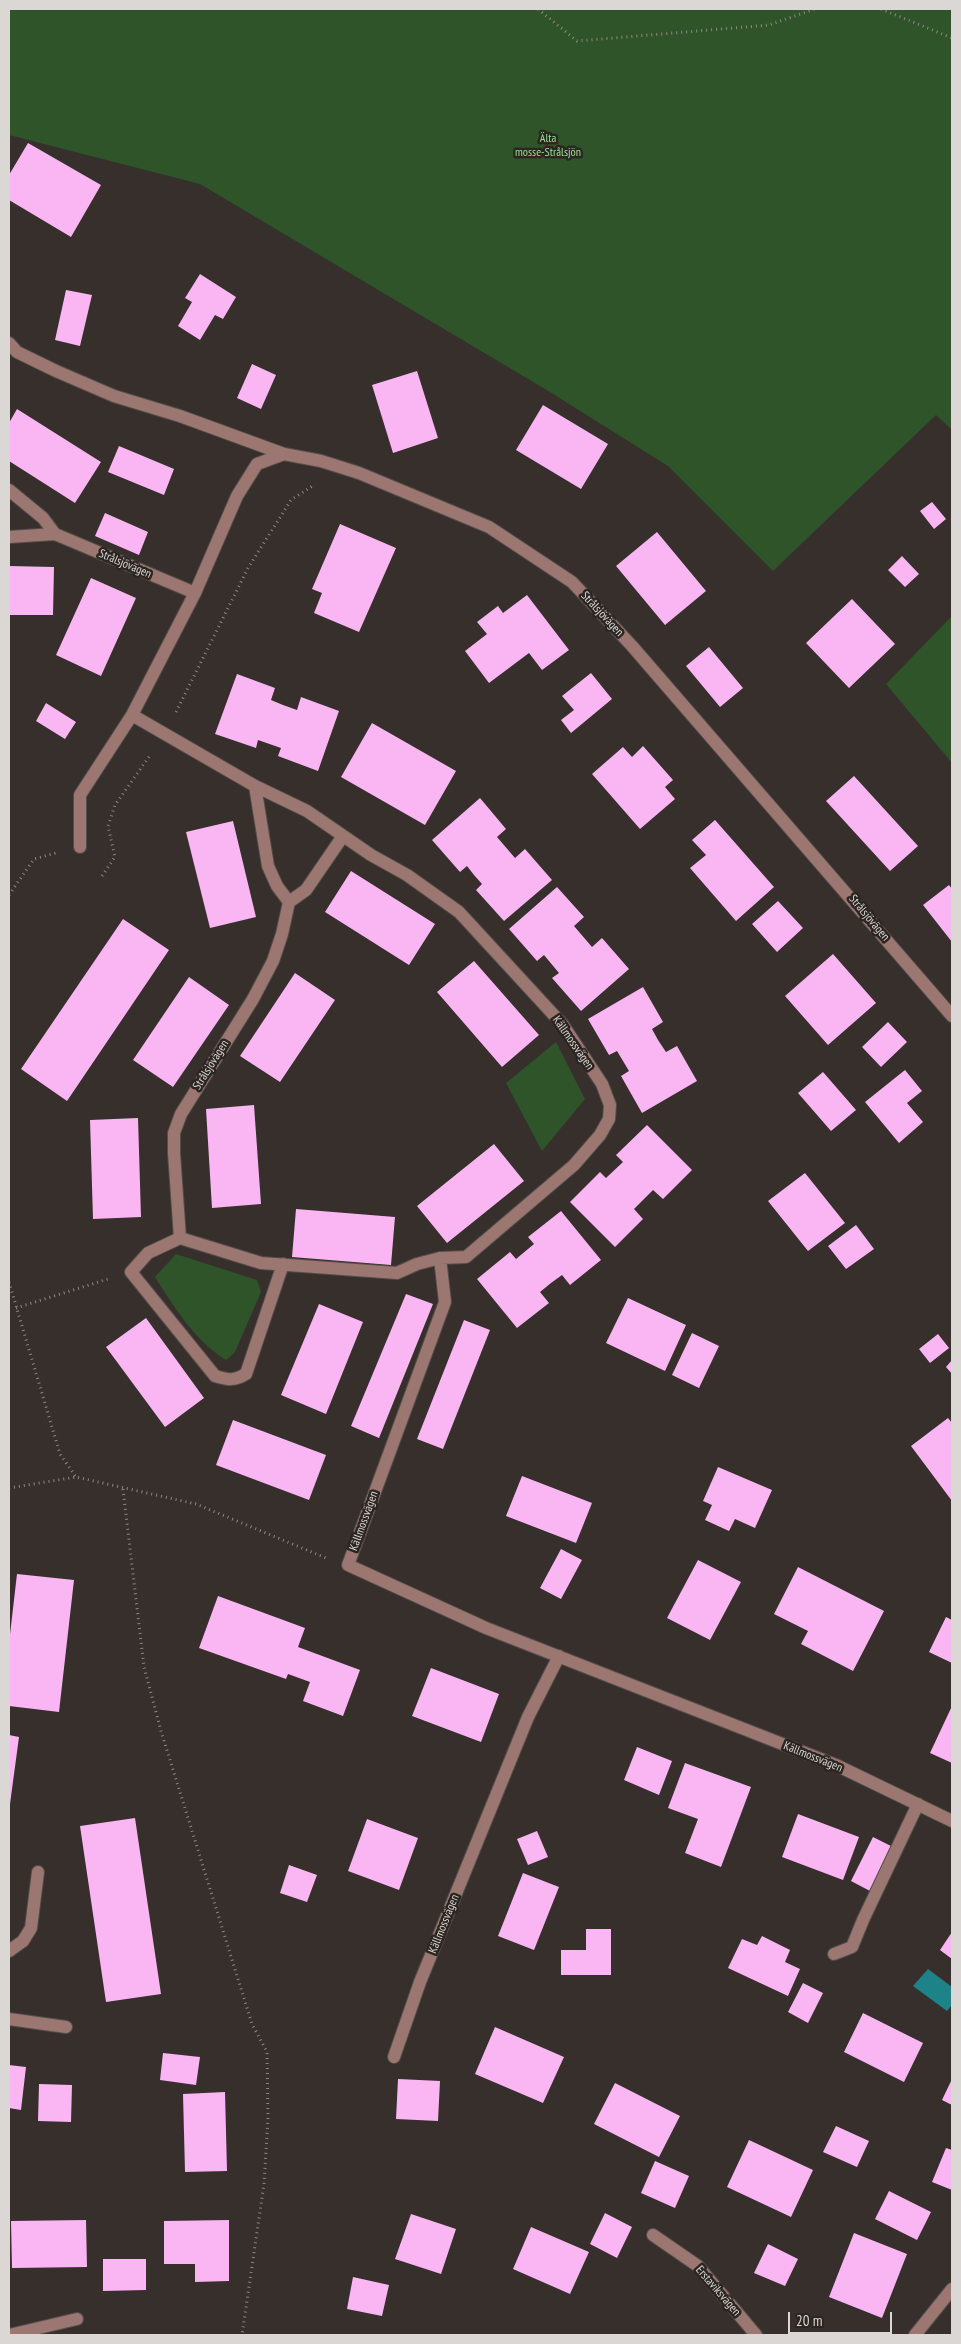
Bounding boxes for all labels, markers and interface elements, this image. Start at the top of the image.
park label: Älta mosse-Strålsjön [515,132,581,160]
street label: Strålsjövägen [96,546,154,582]
street label: Strålsjövägen [578,589,626,639]
street label: Strålsjövägen [846,892,892,944]
street label: Källmossvägen [549,1013,597,1073]
street label: Strålsjövägen [190,1037,232,1093]
street label: Källmossvägen [347,1489,381,1553]
street label: Källmossvägen [781,1739,845,1775]
street label: Källmossvägen [426,1892,462,1956]
street label: Erstaviksvägen [692,2263,744,2319]
scale bar [791,2302,895,2334]
text: 20 m [796,2311,822,2330]

